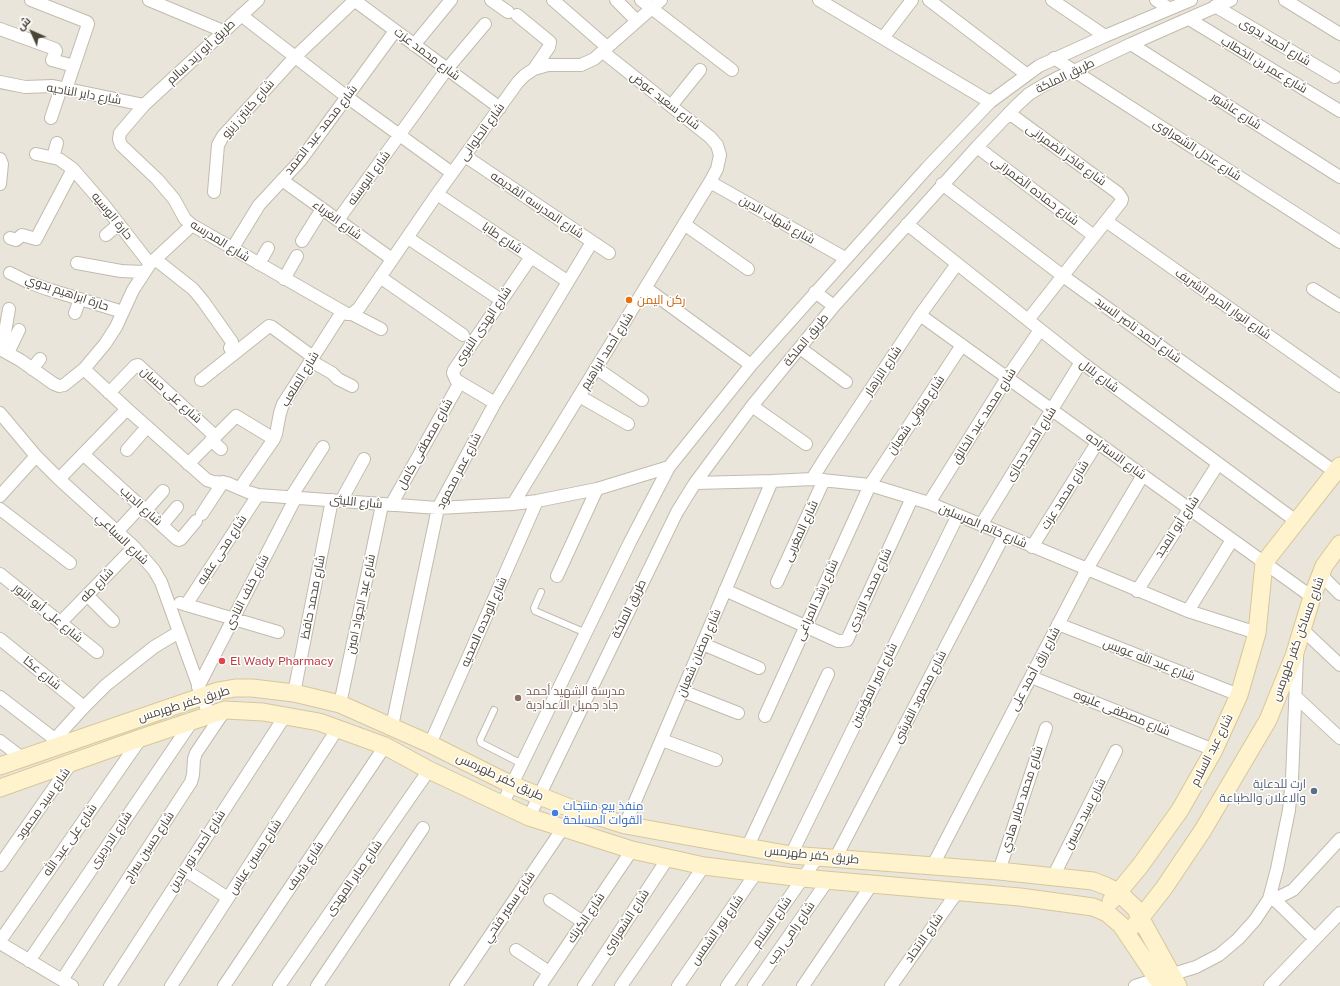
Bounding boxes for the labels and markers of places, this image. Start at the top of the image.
place label: ركن اليمن [637,293,686,307]
marker: ركن اليمن [624,295,634,305]
place label: El Wady Pharmacy [230,654,334,668]
marker: El Wady Pharmacy [217,656,227,666]
place label: مدرسة الشهيد أحمد جاد جميل الاعدادية [526,684,625,712]
marker: مدرسة الشهيد أحمد جاد جميل الاعدادية [513,693,523,703]
place label: ارت للدعاية والاعلان والطباعة [1219,777,1306,805]
marker: ارت للدعاية والاعلان والطباعة [1309,786,1319,796]
place label: منفذ بيع منتجات القوات المسلحة [563,799,643,827]
marker: منفذ بيع منتجات القوات المسلحة [550,808,560,818]

